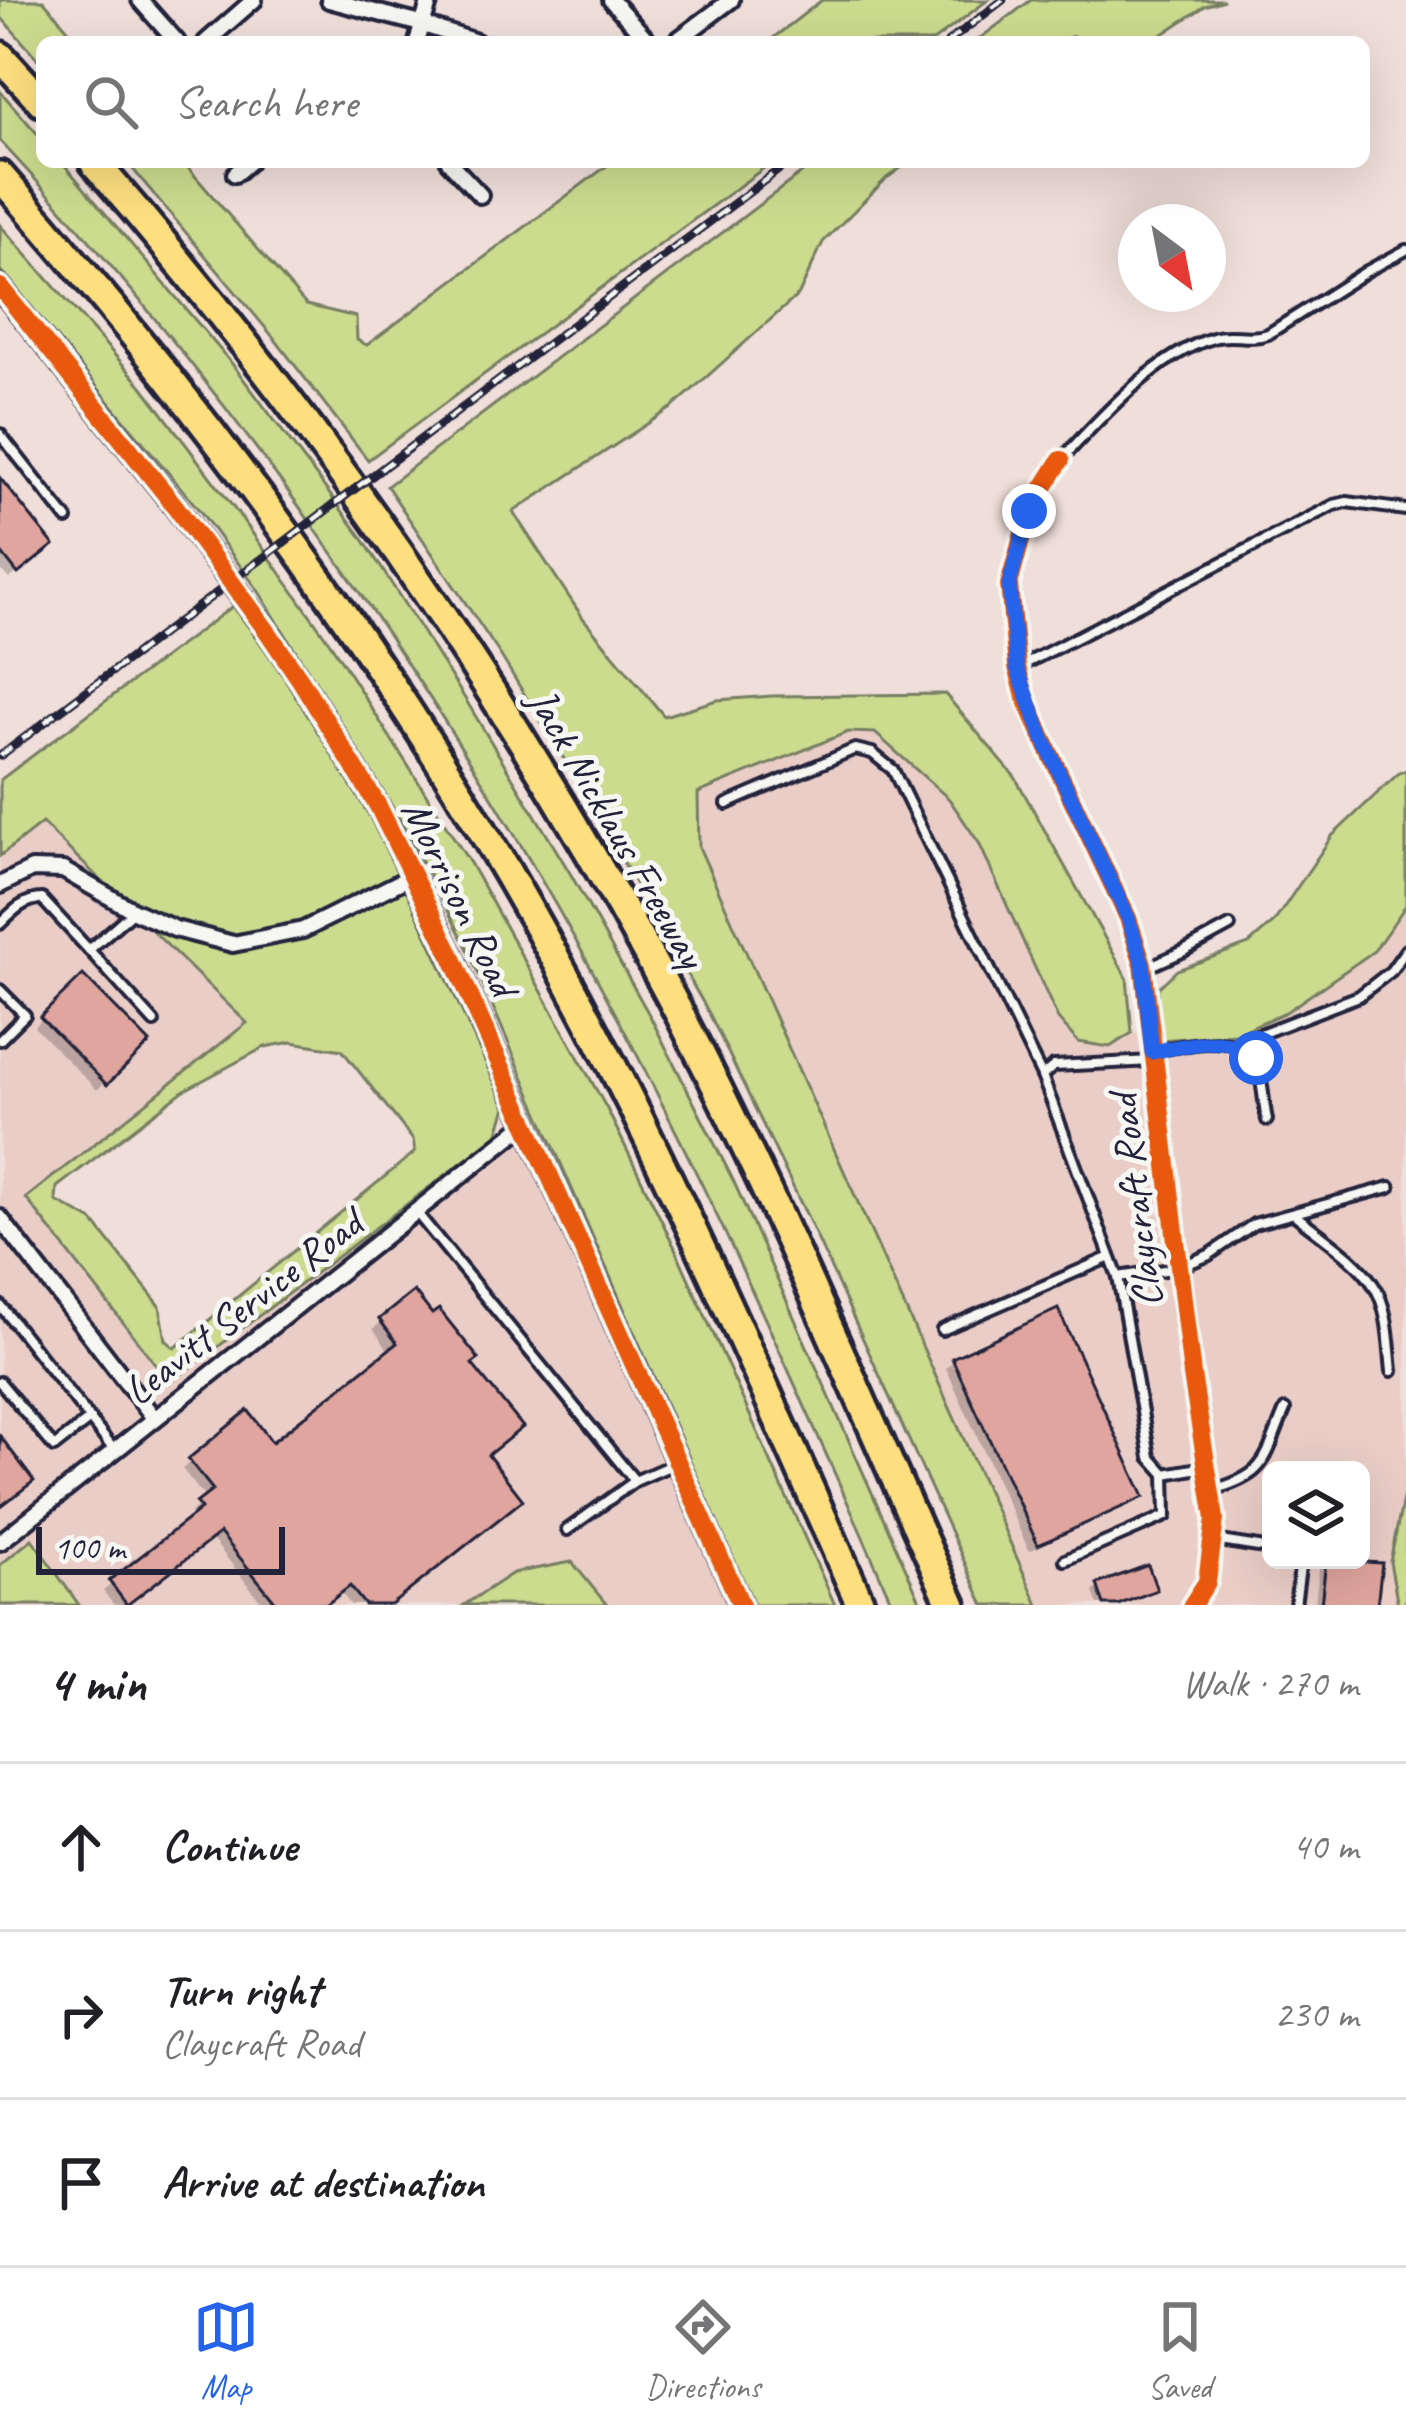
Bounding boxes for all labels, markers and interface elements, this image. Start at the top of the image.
search box [36,36,1370,168]
icon: search [78,69,144,135]
text: Search here [174,74,357,131]
north arrow [1118,204,1226,312]
route end [1002,484,1056,538]
street label: Jack Nicklaus Freeway [514,677,720,980]
street label: Morrison Road [389,791,533,1010]
route start [1229,1031,1283,1085]
street label: Claycraft Road [1095,1085,1175,1310]
street label: Leavitt Service Road [113,1194,378,1417]
map controls [1262,1461,1370,1569]
button: layers [1262,1461,1370,1569]
scale bar [36,1521,285,1574]
text: 100 m [54,1527,125,1569]
text: 4 min [48,1651,146,1715]
text: Walk · 270 m [1182,1659,1358,1708]
icon: ahead [48,1814,114,1880]
text: Continue [162,1818,296,1875]
text: 40 m [1292,1822,1358,1871]
text: Turn right [162,1962,320,2019]
icon: right [48,1982,114,2048]
text: 230 m [1274,1990,1358,2039]
text: Claycraft Road [162,2019,361,2068]
icon: arrive [48,2150,114,2216]
text: Arrive at destination [162,2154,484,2211]
tab: Map [193,2294,259,2408]
tab: Directions [646,2294,760,2408]
tab: Saved [1147,2294,1213,2408]

